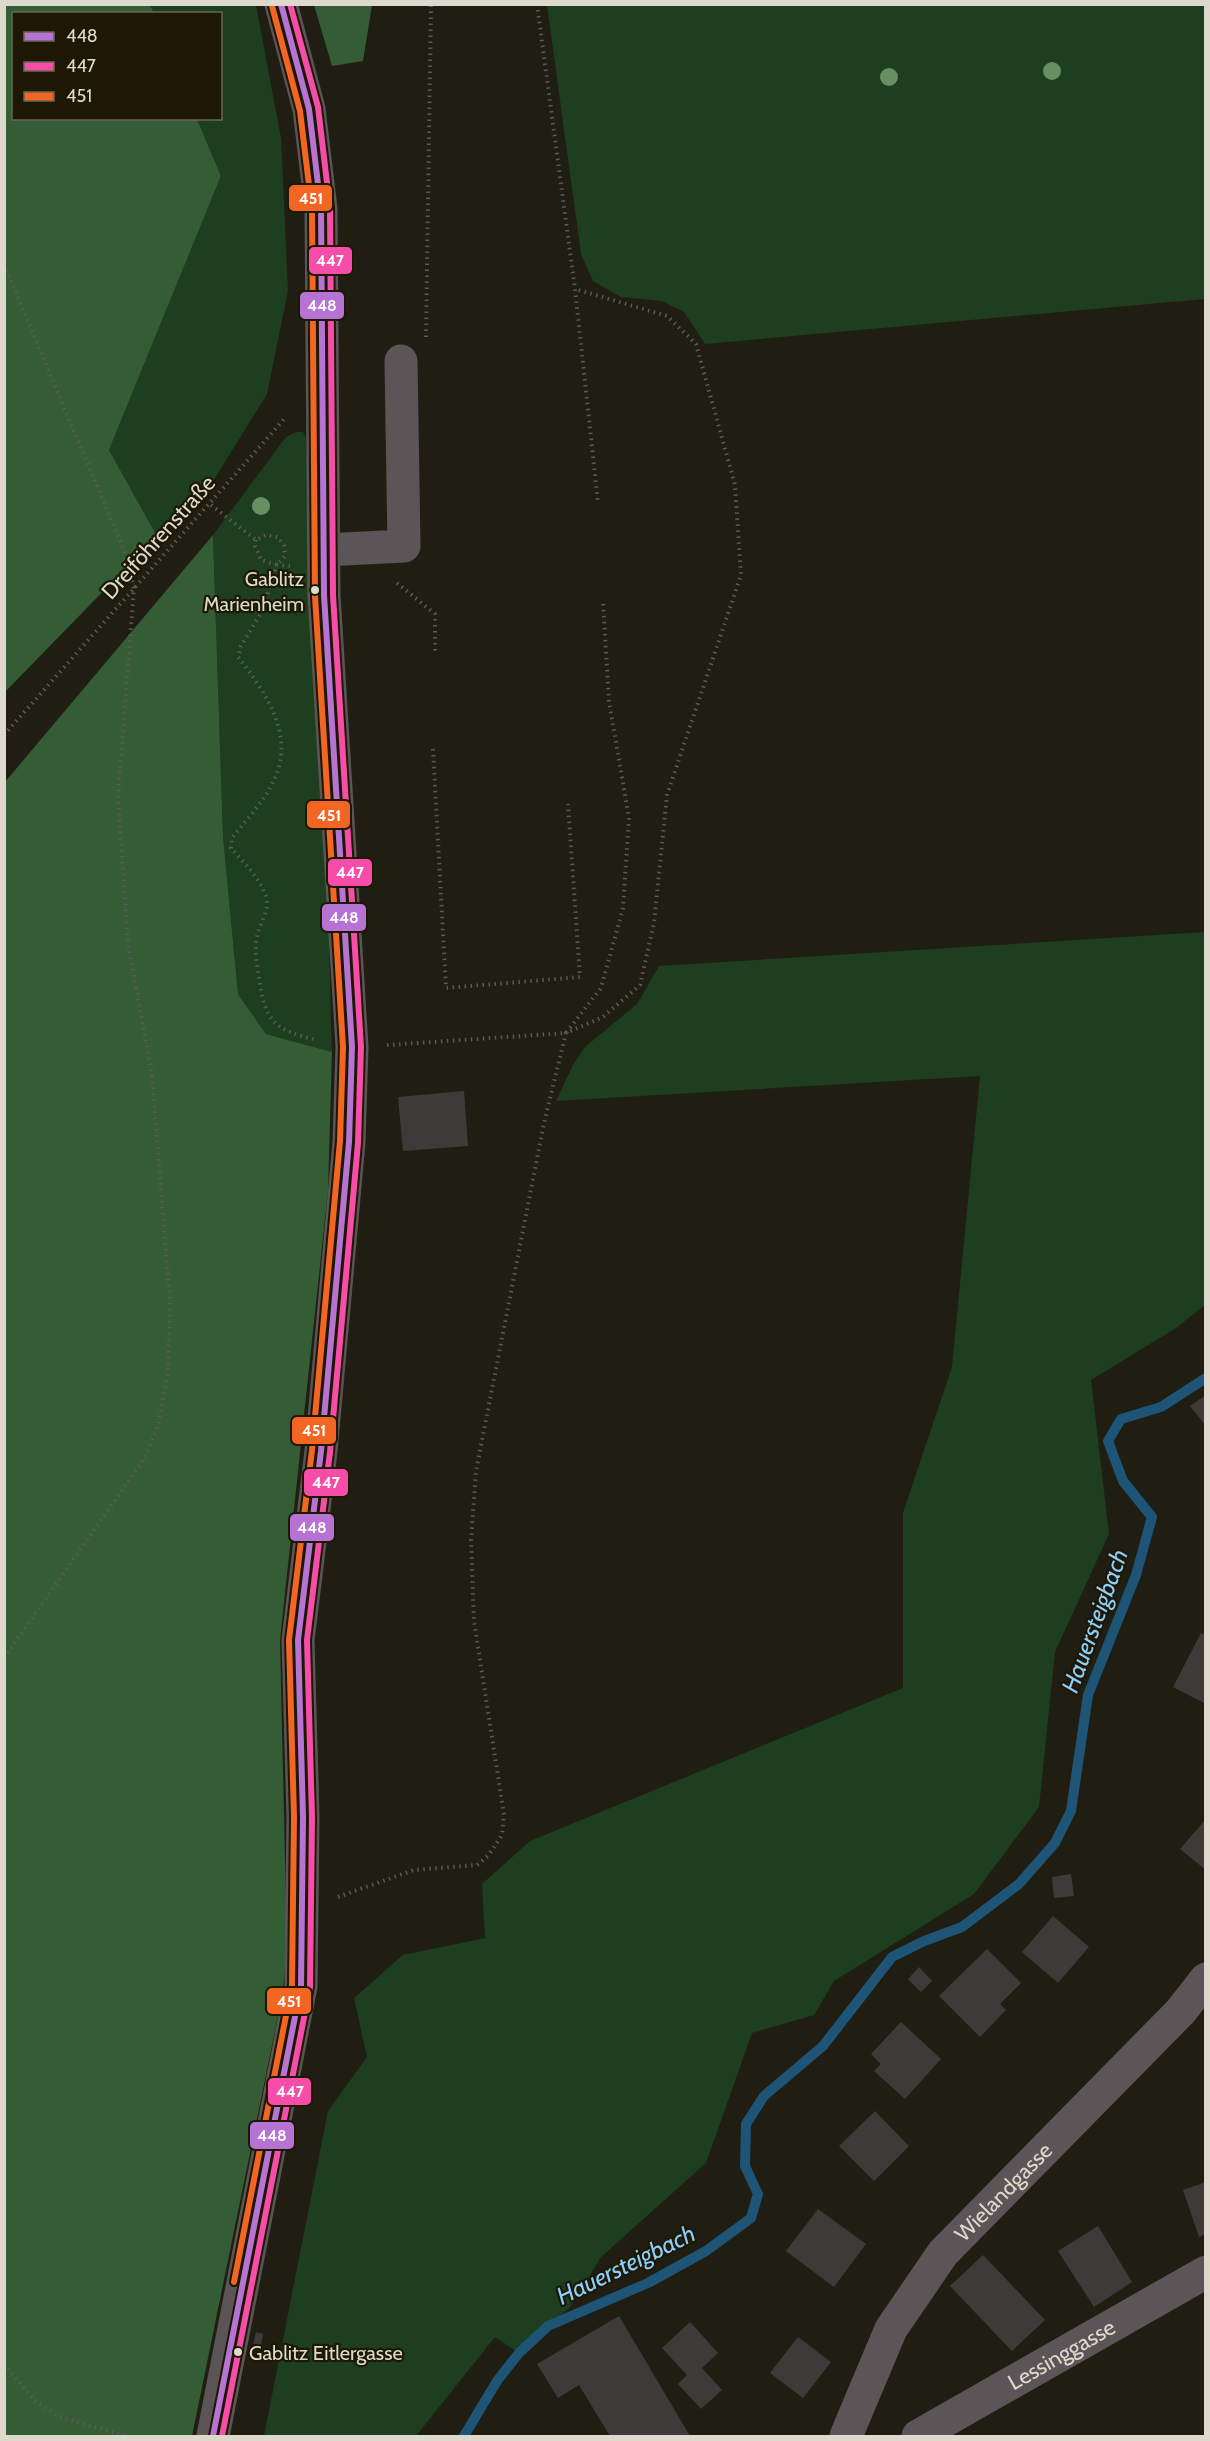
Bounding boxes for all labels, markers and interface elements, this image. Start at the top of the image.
legend [12,12,222,120]
text: 448 [66,25,98,47]
text: 447 [66,55,96,77]
text: 451 [66,85,92,107]
line badge: 451 [288,184,333,212]
text: 451 [299,189,323,208]
line badge: 447 [308,246,353,275]
text: 447 [316,251,345,270]
line badge: 448 [299,291,345,320]
text: 448 [307,296,337,315]
street label: Dreiföhrenstraße [96,470,221,605]
place label: Gablitz Marienheim [203,567,304,616]
marker: Gablitz Marienheim [309,584,321,596]
line badge: 451 [306,800,351,829]
text: 451 [317,806,341,825]
line badge: 447 [327,858,373,887]
text: 447 [336,863,365,882]
line badge: 448 [321,903,367,932]
text: 448 [329,908,359,927]
line badge: 451 [291,1416,337,1445]
text: 451 [302,1421,326,1440]
line badge: 447 [303,1468,349,1497]
text: 447 [312,1473,341,1492]
line badge: 448 [289,1513,335,1542]
text: 448 [297,1518,327,1537]
water label: Hauersteigbach [1055,1545,1134,1697]
line badge: 451 [266,1987,312,2015]
text: 451 [277,1992,301,2011]
line badge: 447 [267,2077,312,2106]
text: 447 [276,2082,305,2101]
line badge: 448 [249,2121,295,2150]
text: 448 [257,2126,287,2145]
street label: Wielandgasse [949,2137,1058,2247]
water label: Hauersteigbach [552,2219,700,2311]
street label: Lessinggasse [1003,2314,1120,2396]
place label: Gablitz Eitlergasse [249,2341,403,2365]
marker: Gablitz Eitlergasse [232,2346,244,2358]

